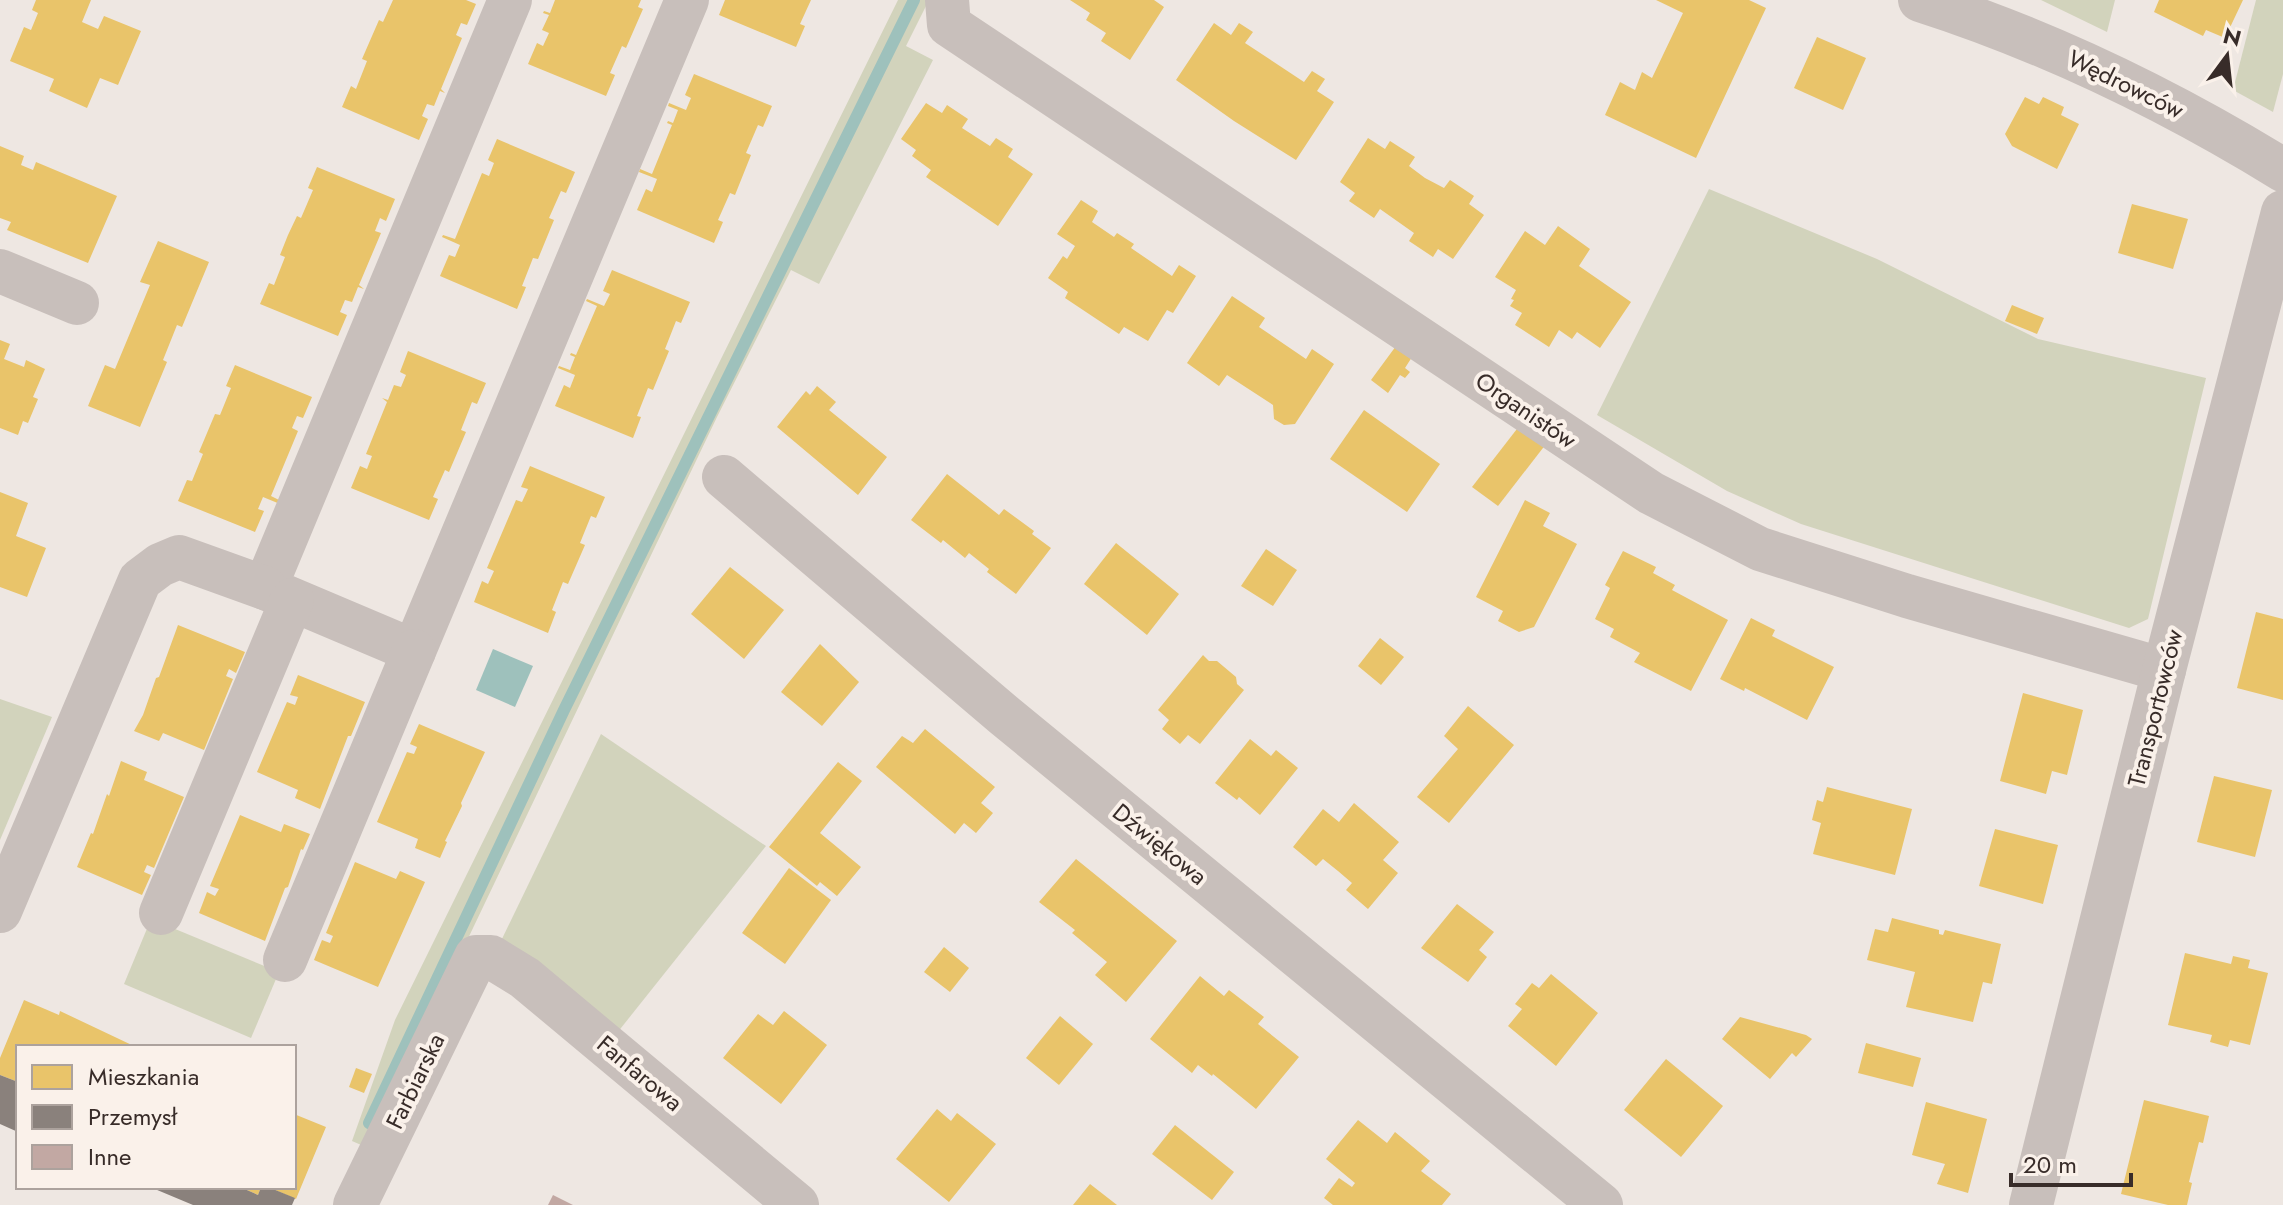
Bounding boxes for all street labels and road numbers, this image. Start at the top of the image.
street label: Wędrowców [2062,41,2190,127]
street label: Organistów [1468,363,1584,457]
street label: Transportowców [2119,625,2192,790]
street label: Dźwiękowa [1105,795,1215,893]
street label: Farbiarska [377,1027,453,1135]
street label: Fanfarowa [590,1027,690,1119]

